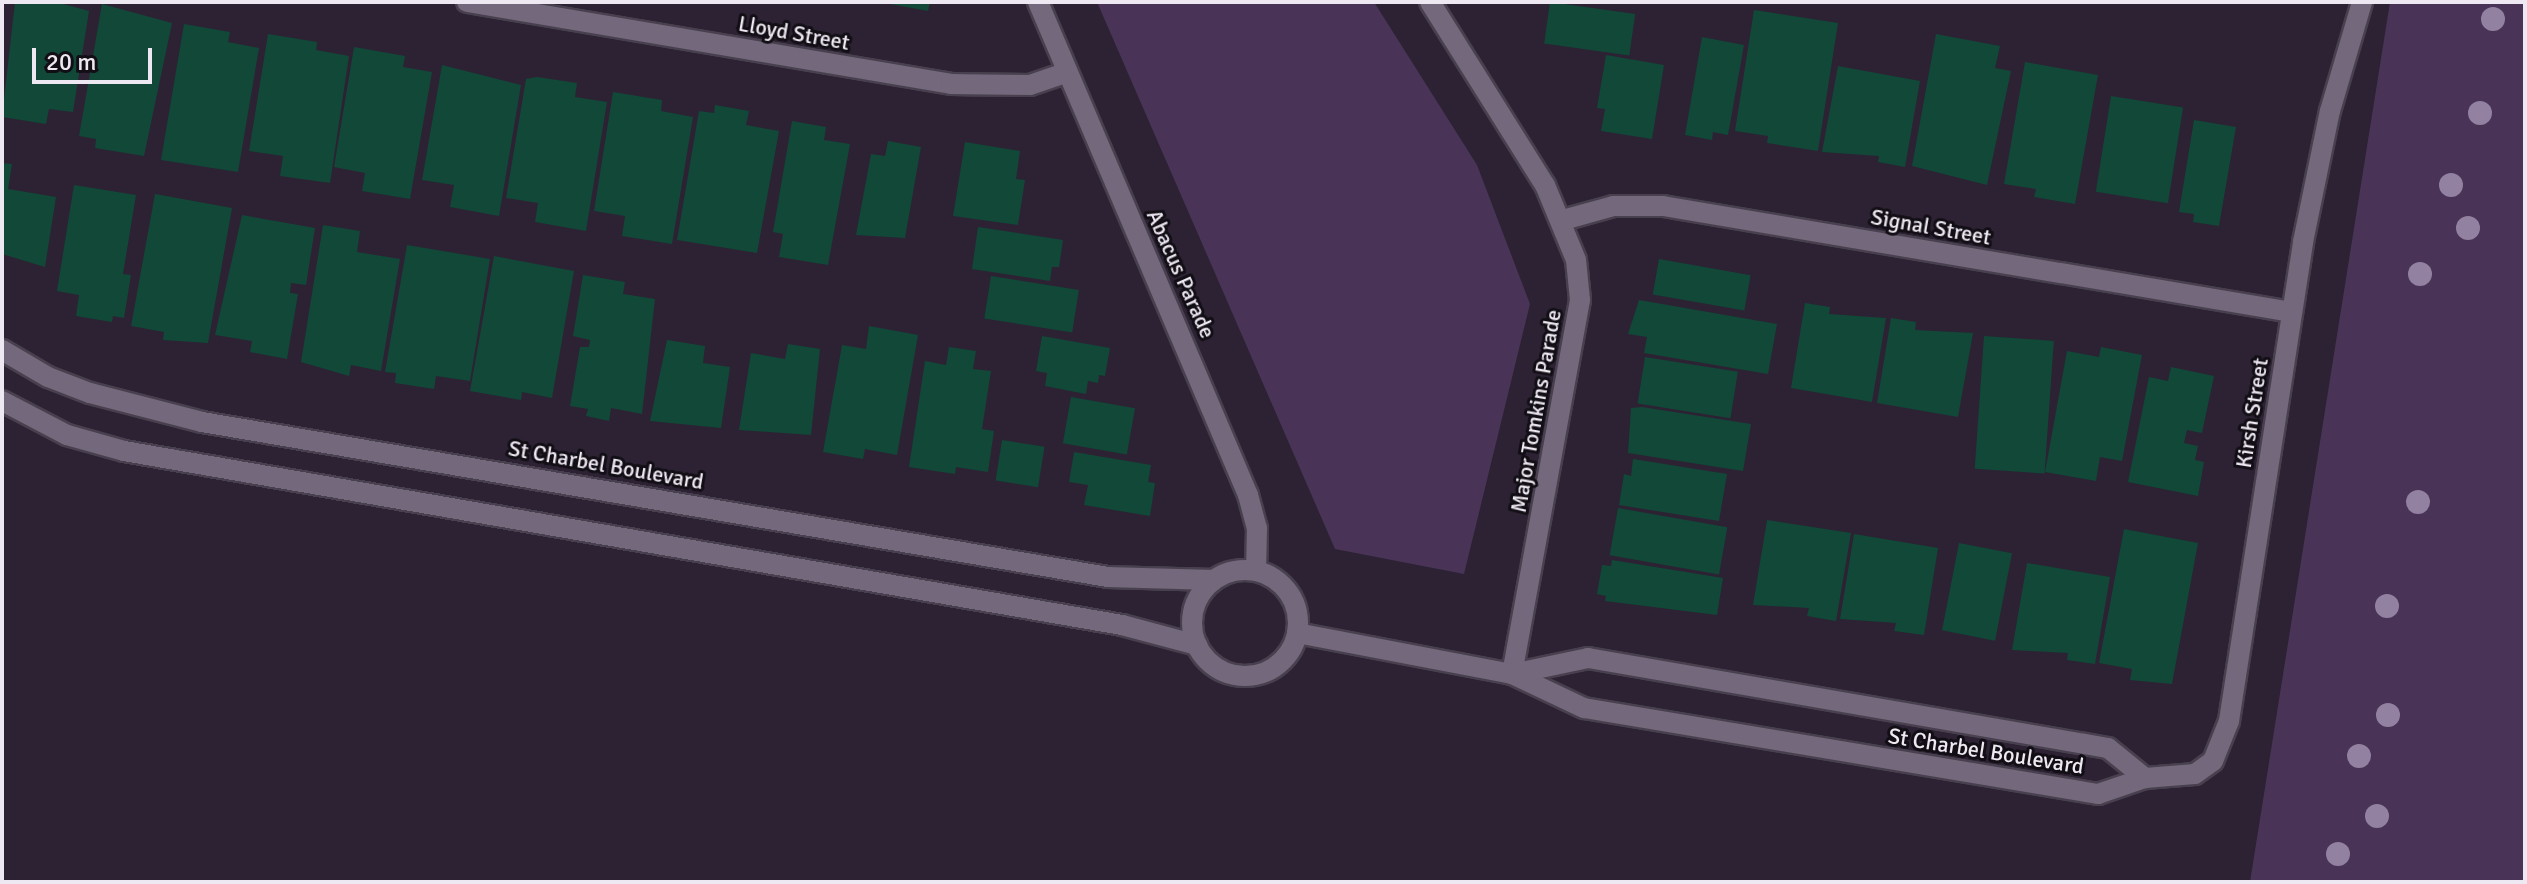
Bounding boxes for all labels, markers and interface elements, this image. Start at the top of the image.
street label: Lloyd Street [736,10,852,56]
scale bar [36,32,156,82]
text: 20 m [46,47,96,77]
street label: Signal Street [1869,203,1993,251]
street label: Abacus Parade [1141,206,1221,342]
street label: Major Tomkins Parade [1505,307,1567,515]
street label: Kirsh Street [2230,356,2274,470]
street label: St Charbel Boulevard [506,435,706,495]
street label: St Charbel Boulevard [1886,723,2086,779]

